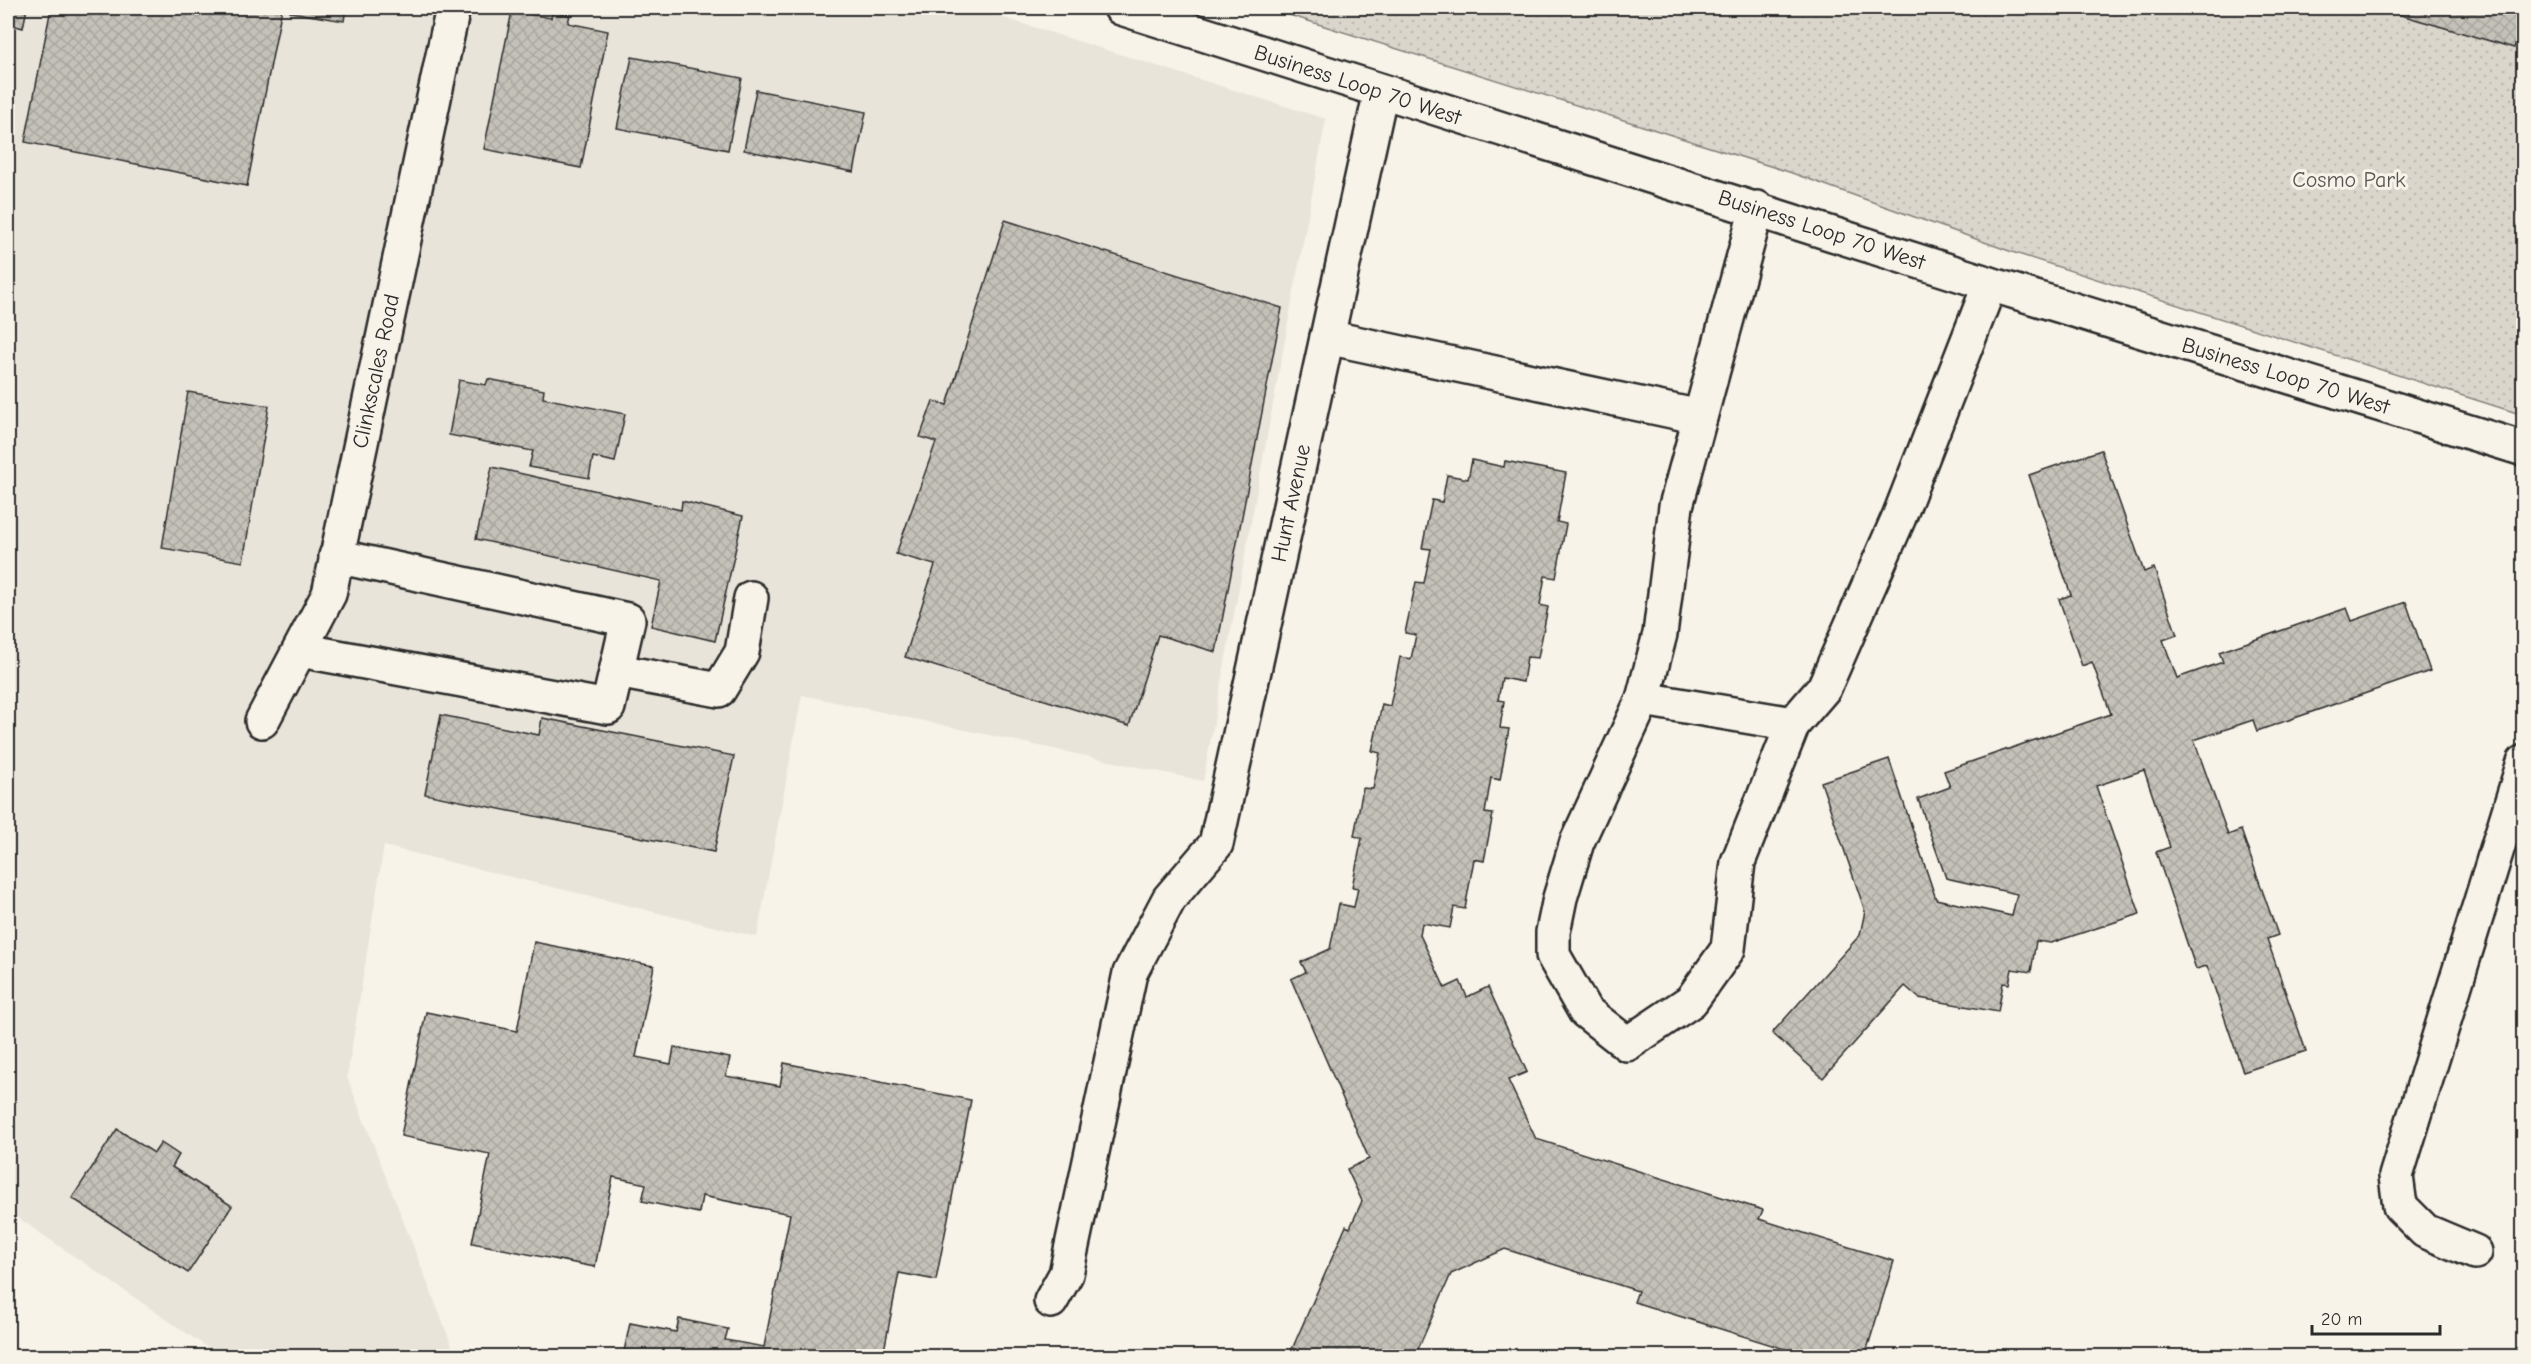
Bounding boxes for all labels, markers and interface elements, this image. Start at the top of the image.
street label: Business Loop 70 West [1251,39,1465,131]
park label: Cosmo Park [2292,167,2406,193]
street label: Business Loop 70 West [1715,184,1929,276]
street label: Clinkscales Road [347,292,405,451]
street label: Business Loop 70 West [2179,332,2393,420]
street label: Hunt Avenue [1266,442,1316,565]
scale bar [2312,1298,2440,1336]
text: 20 m [2321,1309,2362,1330]

